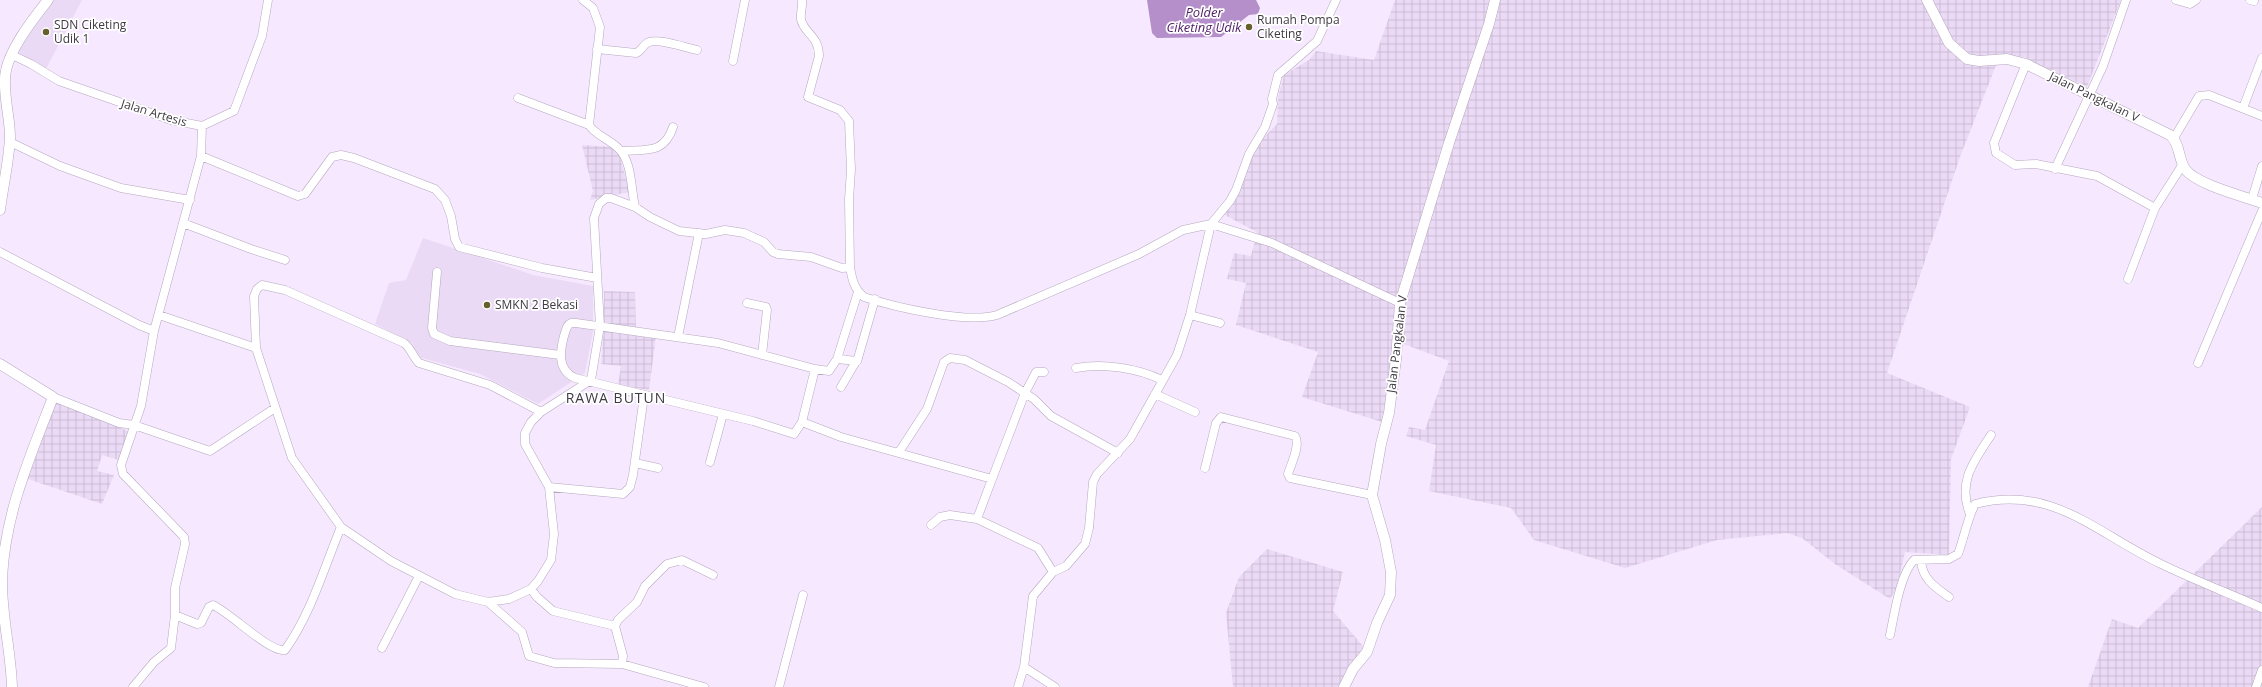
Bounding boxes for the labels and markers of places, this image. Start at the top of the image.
place label: Rumah Pompa Ciketing [1257,11,1340,42]
place label: SDN Ciketing Udik 1 [54,16,127,47]
marker: Rumah Pompa Ciketing [1244,22,1254,32]
marker: SDN Ciketing Udik 1 [41,27,51,37]
place label: SMKN 2 Bekasi [495,296,578,313]
marker: SMKN 2 Bekasi [482,300,492,310]

